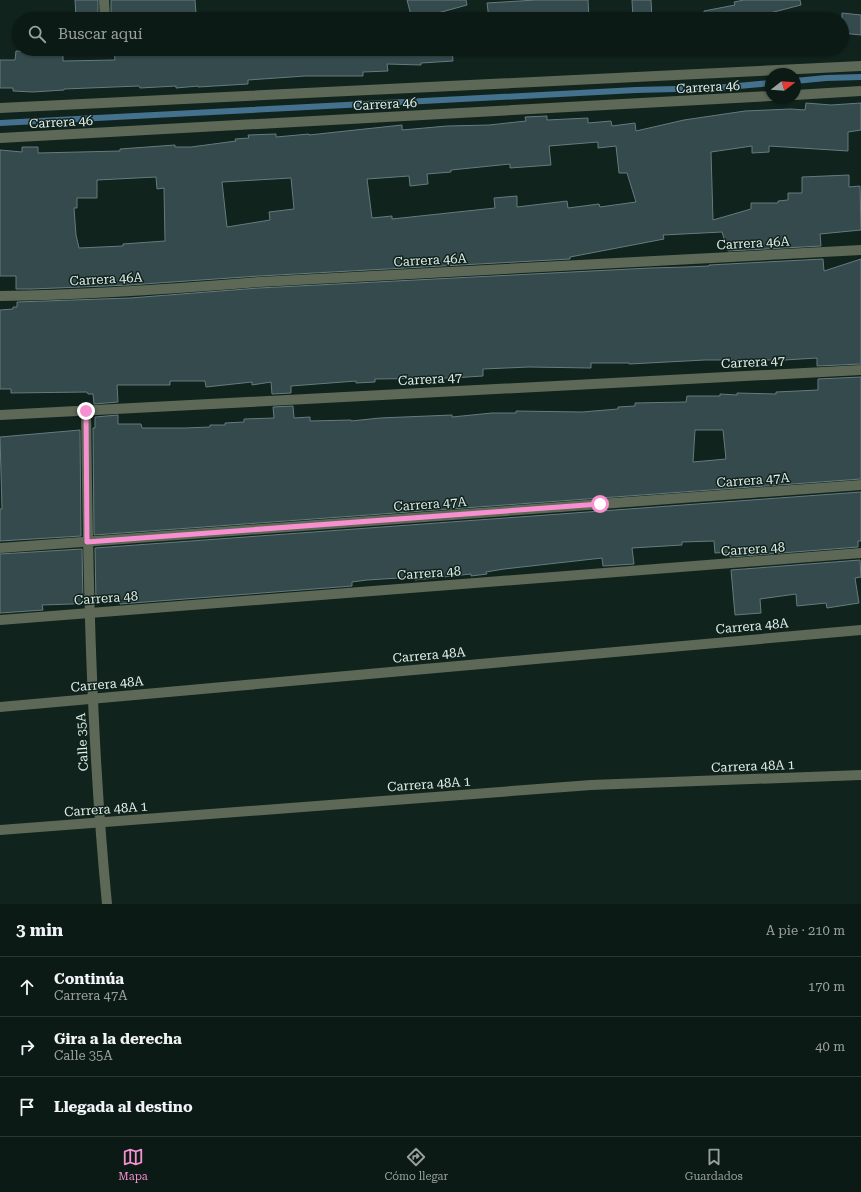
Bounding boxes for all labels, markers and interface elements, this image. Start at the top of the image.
search box [12,12,849,56]
icon: search [26,23,48,45]
text: Buscar aquí [58,25,142,43]
north arrow [765,68,801,104]
street label: Carrera 46 [676,78,740,96]
street label: Carrera 46 [353,95,417,113]
street label: Carrera 46 [29,113,93,131]
street label: Carrera 46A [716,234,790,252]
street label: Carrera 46A [393,251,467,269]
street label: Carrera 46A [69,270,143,288]
street label: Carrera 47 [721,353,785,371]
street label: Carrera 47 [398,370,462,388]
route end [77,402,95,420]
street label: Carrera 47A [716,470,790,490]
street label: Carrera 47A [393,494,467,514]
route start [591,495,609,513]
street label: Carrera 48 [720,539,786,559]
street label: Carrera 48 [396,563,462,583]
street label: Carrera 48 [73,588,139,608]
street label: Carrera 48A [715,615,789,637]
street label: Carrera 48A [392,644,466,666]
street label: Carrera 48A [70,673,144,695]
street label: Calle 35A [73,712,91,772]
street label: Carrera 48A 1 [711,757,795,775]
street label: Carrera 48A 1 [387,774,471,794]
street label: Carrera 48A 1 [64,799,148,819]
text: 3 min [16,920,63,940]
text: A pie · 210 m [766,923,845,938]
text: Continúa [54,970,124,988]
icon: ahead [16,976,38,998]
text: 170 m [808,979,845,994]
text: Carrera 47A [54,988,127,1003]
text: Gira a la derecha [54,1030,182,1048]
icon: right [16,1036,38,1058]
text: 40 m [815,1039,845,1054]
text: Calle 35A [54,1048,112,1063]
icon: arrive [16,1096,38,1118]
text: Llegada al destino [54,1098,193,1116]
tab: Mapa [118,1146,148,1183]
tab: Cómo llegar [384,1146,448,1183]
tab: Guardados [685,1146,743,1183]

